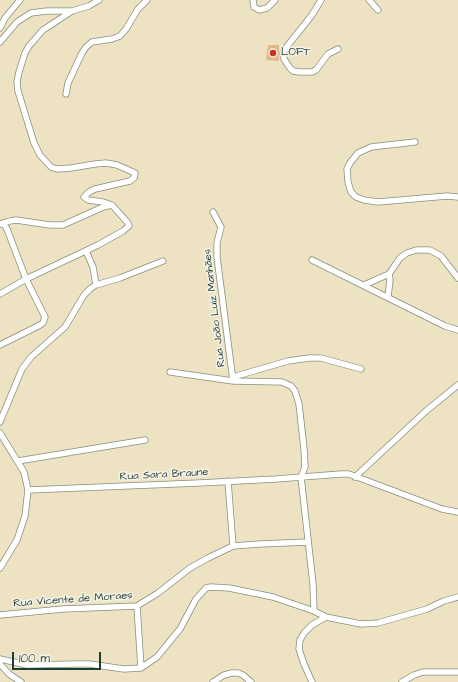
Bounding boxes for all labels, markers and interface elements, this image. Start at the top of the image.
place label: LOFT [281,46,310,60]
marker: LOFT [268,48,278,58]
street label: Rua João Luiz Manhães [201,248,229,368]
street label: Rua Sara Braune [119,466,209,484]
street label: Rua Vicente de Moraes [13,589,133,611]
scale bar [14,644,103,670]
text: 100 m [19,650,50,667]

